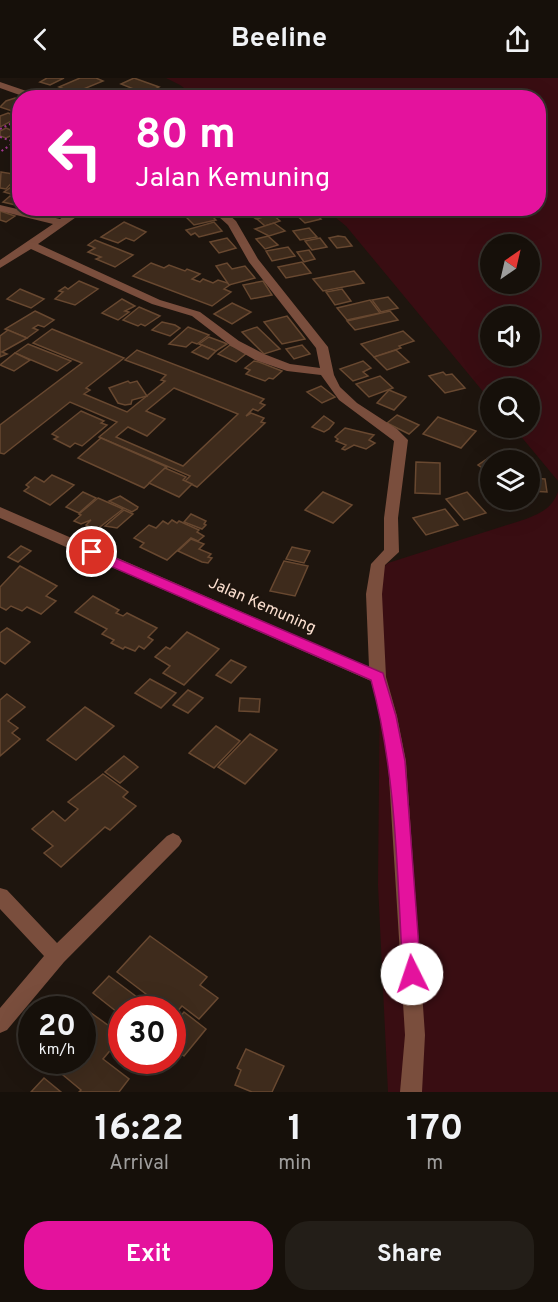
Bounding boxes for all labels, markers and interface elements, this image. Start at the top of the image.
text: Beeline [231,22,327,56]
icon: back [24,23,57,56]
icon: share [501,23,534,56]
text: 80 m [135,110,236,163]
icon: left [36,114,114,192]
text: Jalan Kemuning [135,162,330,196]
north arrow [480,234,540,294]
map controls [480,234,540,510]
button: sound [480,306,540,366]
button: search [480,378,540,438]
button: layers [480,450,540,510]
pin [66,526,117,577]
icon: arrive [75,535,108,568]
street label: Jalan Kemuning [205,573,319,639]
position arrow [380,942,444,1006]
speed limit sign: 30 [108,996,186,1074]
text: 20 [38,1009,76,1046]
text: km/h [39,1041,75,1060]
text: 16:22 [95,1107,184,1153]
text: 1 [288,1107,302,1153]
text: 170 [406,1107,463,1153]
text: Arrival [109,1151,169,1177]
text: min [278,1151,312,1177]
text: m [426,1151,443,1177]
button: Exit [24,1221,273,1290]
button: Share [285,1221,534,1290]

